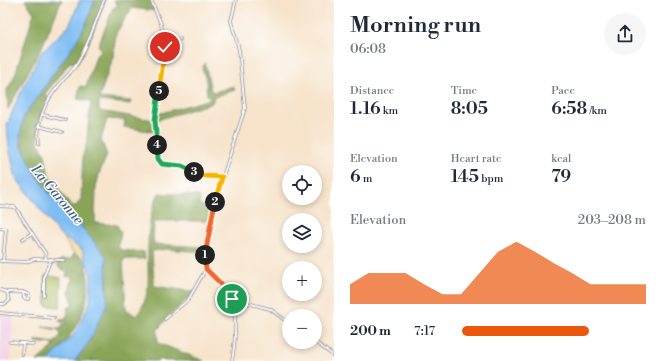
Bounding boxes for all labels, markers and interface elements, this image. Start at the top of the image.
text: Morning run [350,12,481,39]
button: share [604,13,646,55]
pin [148,30,182,64]
icon: check [154,36,176,58]
text: 06:08 [350,41,386,57]
pin: 5 [149,81,169,101]
text: 5 [156,84,162,98]
text: Distance [350,84,394,98]
text: Time [451,84,477,98]
text: Pace [551,84,575,98]
text: 1.16 [350,98,381,120]
text: 8:05 [451,98,488,120]
text: 6:58 [551,98,587,120]
text: km [381,104,398,118]
text: /km [587,104,607,118]
pin: 4 [147,135,167,155]
text: 4 [153,138,161,152]
text: Elevation [350,152,398,166]
text: Heart rate [451,152,501,166]
text: kcal [551,152,571,166]
water label: La Garonne [26,161,87,229]
pin: 3 [184,162,204,182]
text: 3 [191,165,197,179]
map controls [282,165,322,349]
button: locate [282,165,322,205]
text: 6 [350,166,361,188]
text: 145 [451,166,479,188]
text: 79 [551,166,571,188]
text: m [361,172,372,186]
text: bpm [479,172,503,186]
pin: 2 [205,192,225,212]
text: 2 [212,195,218,209]
text: Elevation [350,212,406,228]
text: 203–208 m [578,212,646,228]
button: layers [282,213,322,253]
pin: 1 [195,245,215,265]
text: 1 [202,248,208,262]
button: + [282,261,322,301]
pin [215,282,249,316]
icon: arrive [221,288,243,310]
button: − [282,309,322,349]
text: 200 m [350,323,391,339]
text: 7:17 [414,323,435,339]

